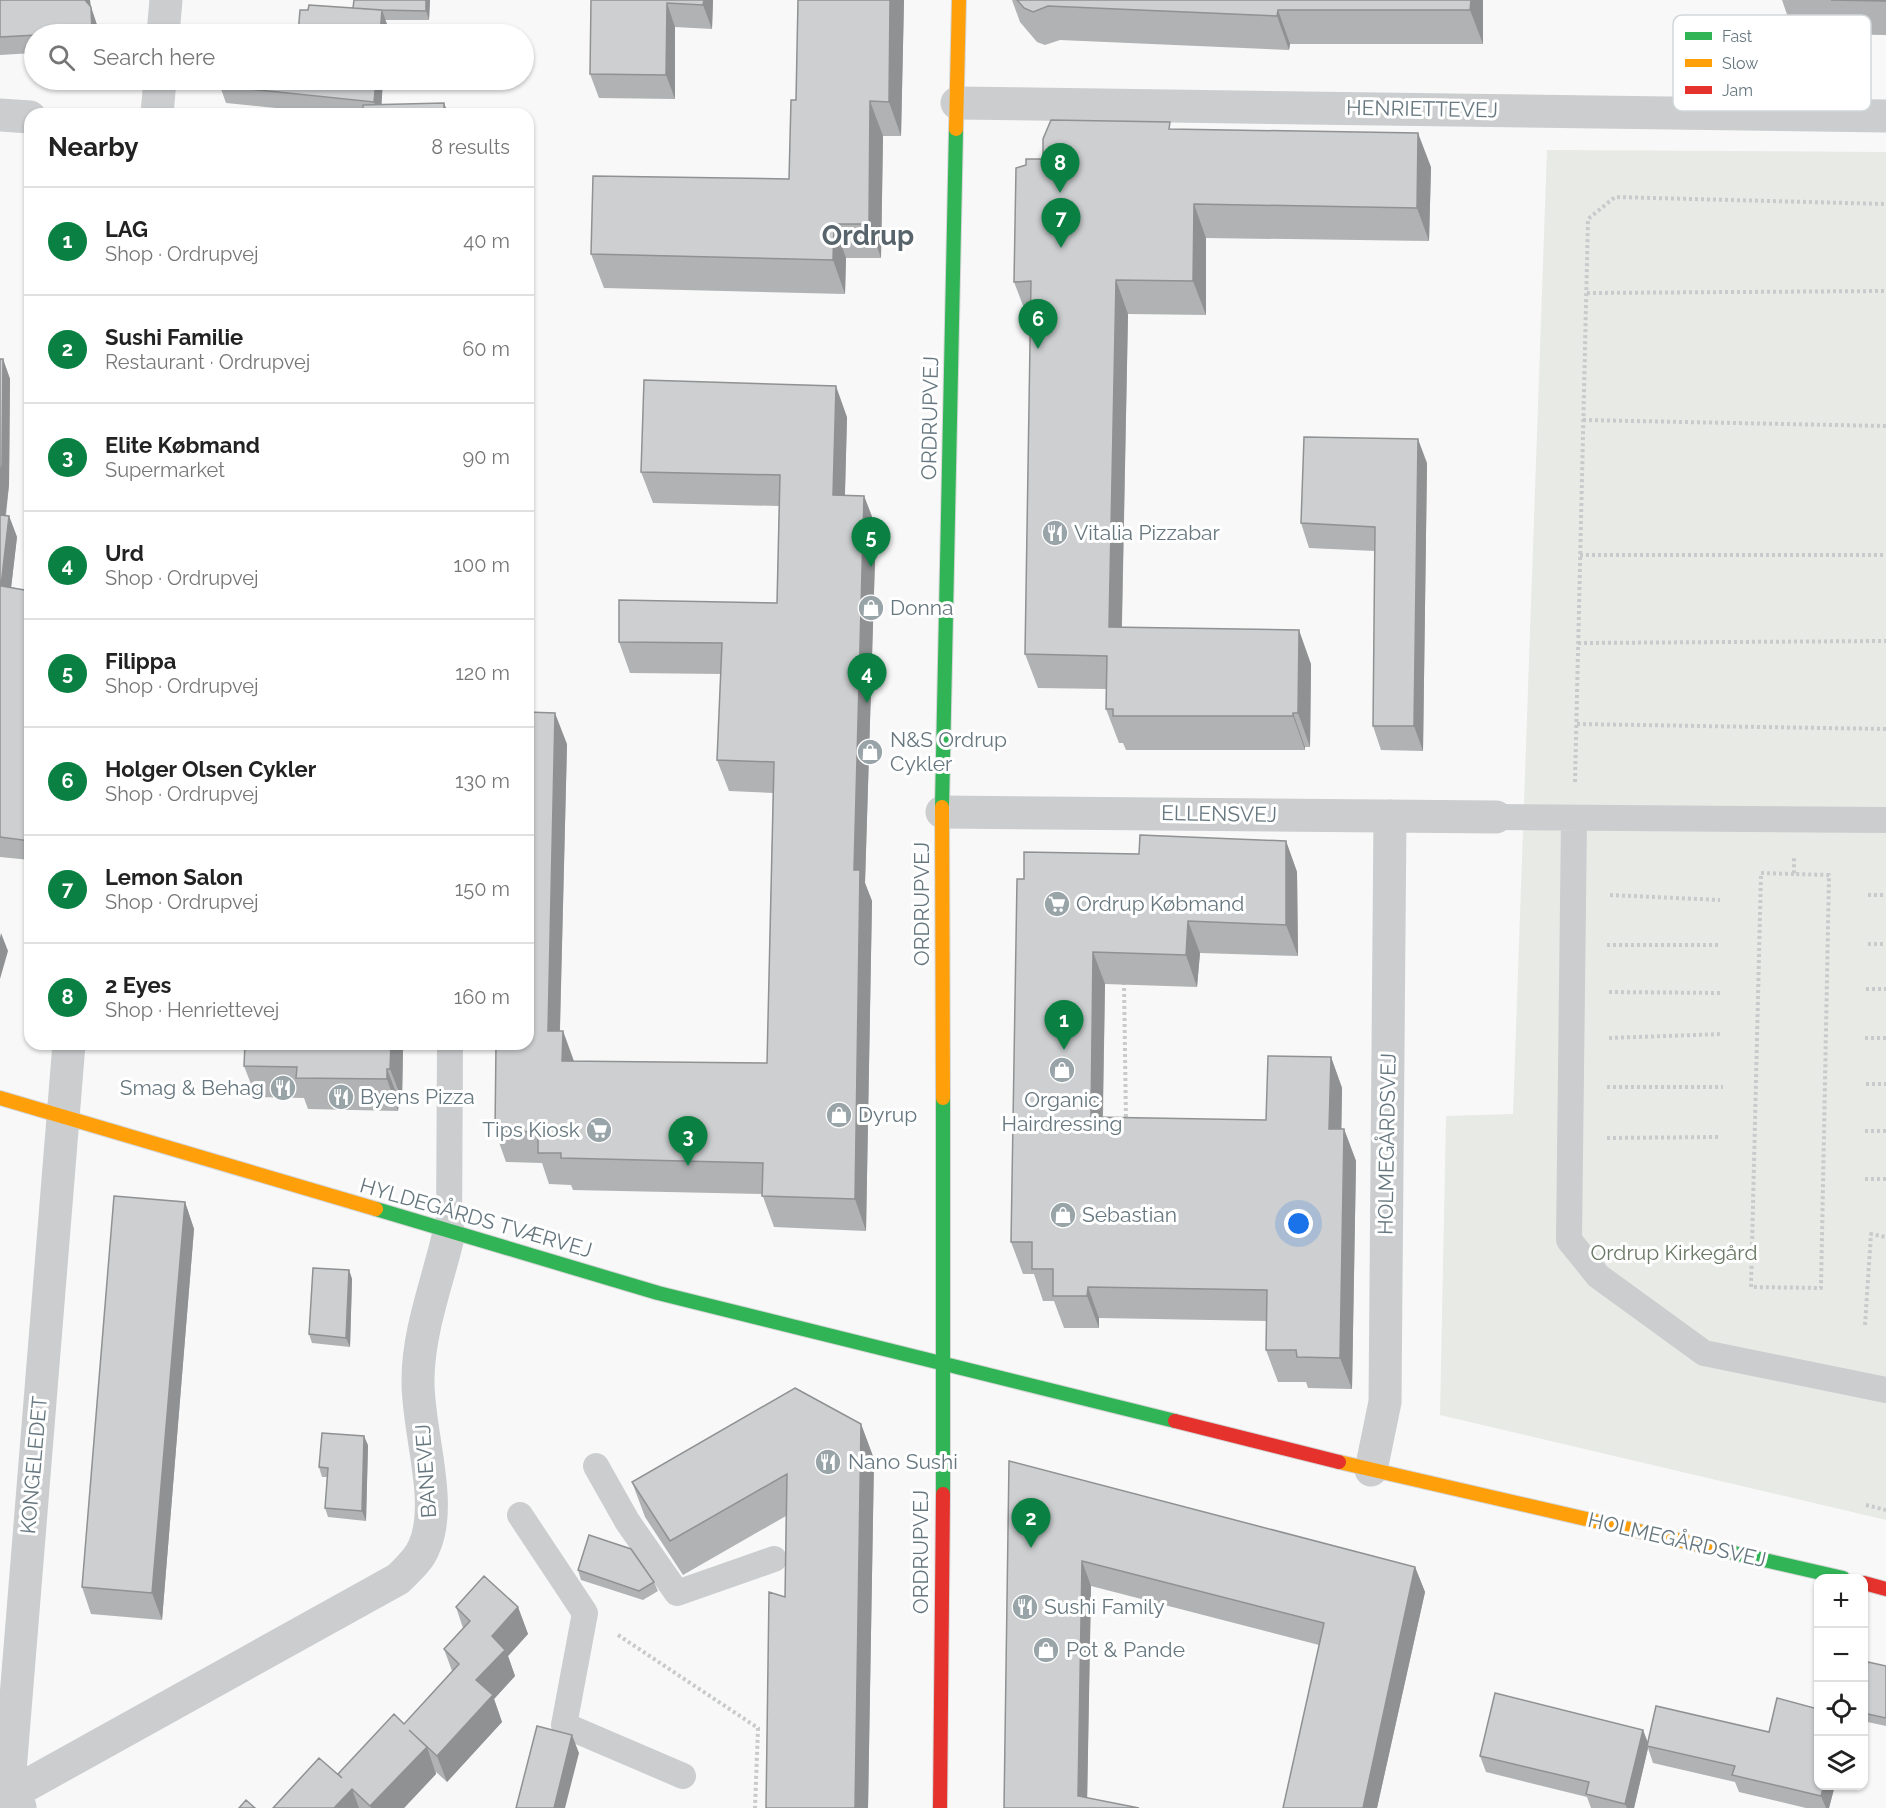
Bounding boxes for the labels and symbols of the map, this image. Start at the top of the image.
legend [1673,15,1871,111]
text: Fast [1722,27,1753,46]
text: Slow [1722,54,1758,73]
text: Jam [1722,81,1753,100]
street label: HENRIETTEVEJ [1346,95,1498,122]
pin: 8 [1040,144,1080,193]
pin: 7 [1042,198,1080,248]
district label: Ordrup [822,220,914,251]
pin: 6 [1018,300,1058,349]
street label: ORDRUPVEJ [916,356,943,480]
pin: 5 [852,518,890,567]
restaurant icon: Vitalia Pizzabar [1040,518,1070,548]
place label: Vitalia Pizzabar [1074,520,1221,545]
shop icon: Donna [856,593,886,623]
place label: Donna [890,595,953,620]
pin: 4 [848,654,886,703]
place label: N&S Ordrup Cykler [890,727,1007,776]
shop icon: N&S Ordrup Cykler [855,737,885,767]
street label: ELLENSVEJ [1161,800,1277,827]
street label: ORDRUPVEJ [909,842,934,966]
supermarket icon: Ordrup Købmand [1042,889,1072,919]
place label: Ordrup Købmand [1076,891,1244,916]
pin: 1 [1044,1000,1084,1050]
street label: HOLMEGÅRDSVEJ [1372,1053,1401,1235]
shop icon: Organic Hairdressing [1047,1055,1077,1085]
restaurant icon: Smag & Behag [268,1073,298,1103]
place label: Smag & Behag [120,1075,264,1100]
restaurant icon: Byens Pizza [326,1082,356,1112]
place label: Byens Pizza [360,1084,475,1109]
place label: Organic Hairdressing [1002,1087,1123,1136]
shop icon: Dyrup [824,1100,854,1130]
place label: Dyrup [858,1102,917,1127]
supermarket icon: Tips Kiosk [584,1115,614,1145]
pin: 3 [668,1116,708,1166]
place label: Tips Kiosk [482,1117,580,1142]
street label: HYLDEGÅRDS TVÆRVEJ [357,1172,595,1263]
shop icon: Sebastian [1048,1200,1078,1230]
place label: Sebastian [1082,1202,1177,1227]
your location [1284,1209,1313,1238]
park label: Ordrup Kirkegård [1591,1240,1757,1265]
street label: KONGELEDET [15,1395,52,1535]
street label: BANEVEJ [410,1423,441,1519]
restaurant icon: Nano Sushi [813,1447,843,1477]
place label: Nano Sushi [848,1449,958,1474]
street label: ORDRUPVEJ [908,1490,933,1614]
pin: 2 [1012,1498,1050,1548]
street label: HOLMEGÅRDSVEJ [1586,1507,1769,1572]
restaurant icon: Sushi Family [1010,1592,1040,1622]
place label: Sushi Family [1044,1594,1165,1619]
shop icon: Pot & Pande [1031,1635,1061,1665]
place label: Pot & Pande [1066,1637,1185,1662]

